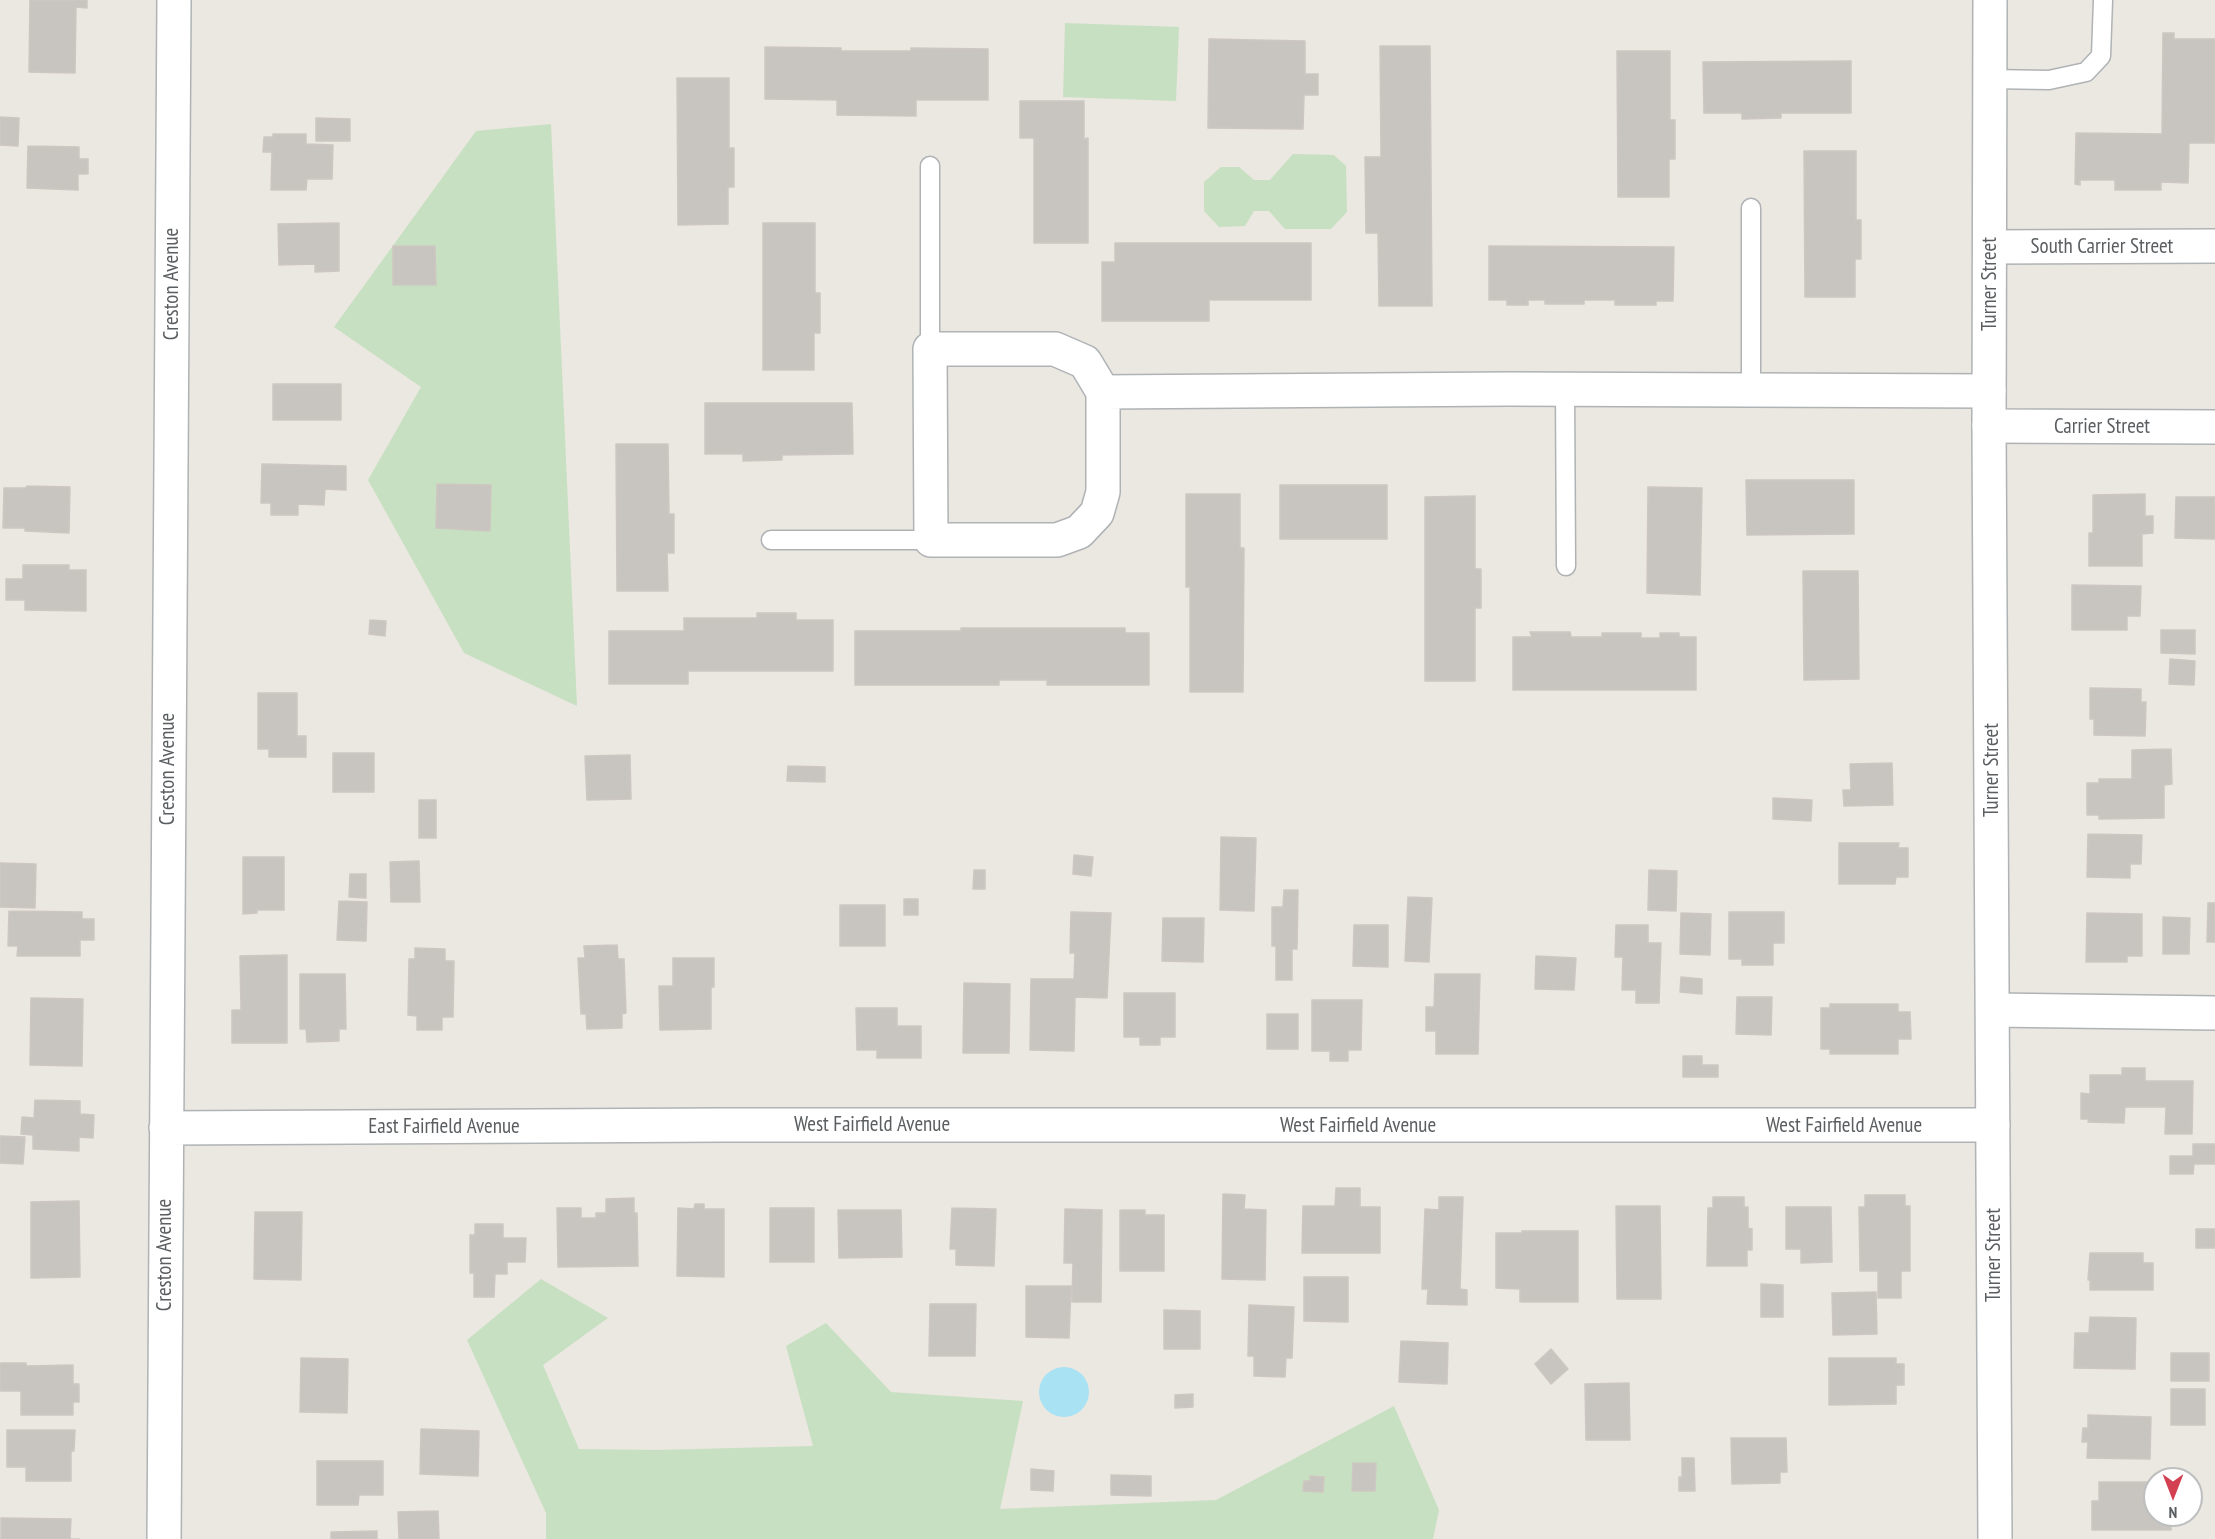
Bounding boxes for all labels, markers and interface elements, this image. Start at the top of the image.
street label: Creston Avenue [159,228,185,340]
street label: South Carrier Street [2031,234,2173,260]
street label: Turner Street [1977,237,2003,331]
street label: Carrier Street [2054,414,2150,440]
street label: Creston Avenue [155,713,181,825]
street label: Turner Street [1979,723,2005,817]
street label: West Fairfield Avenue [794,1112,950,1138]
street label: West Fairfield Avenue [1280,1113,1436,1139]
street label: West Fairfield Avenue [1766,1113,1922,1139]
street label: East Fairfield Avenue [368,1114,520,1140]
street label: Creston Avenue [152,1199,178,1311]
street label: Turner Street [1981,1208,2007,1302]
north arrow [2143,1467,2203,1527]
text: N [2169,1503,2177,1523]

